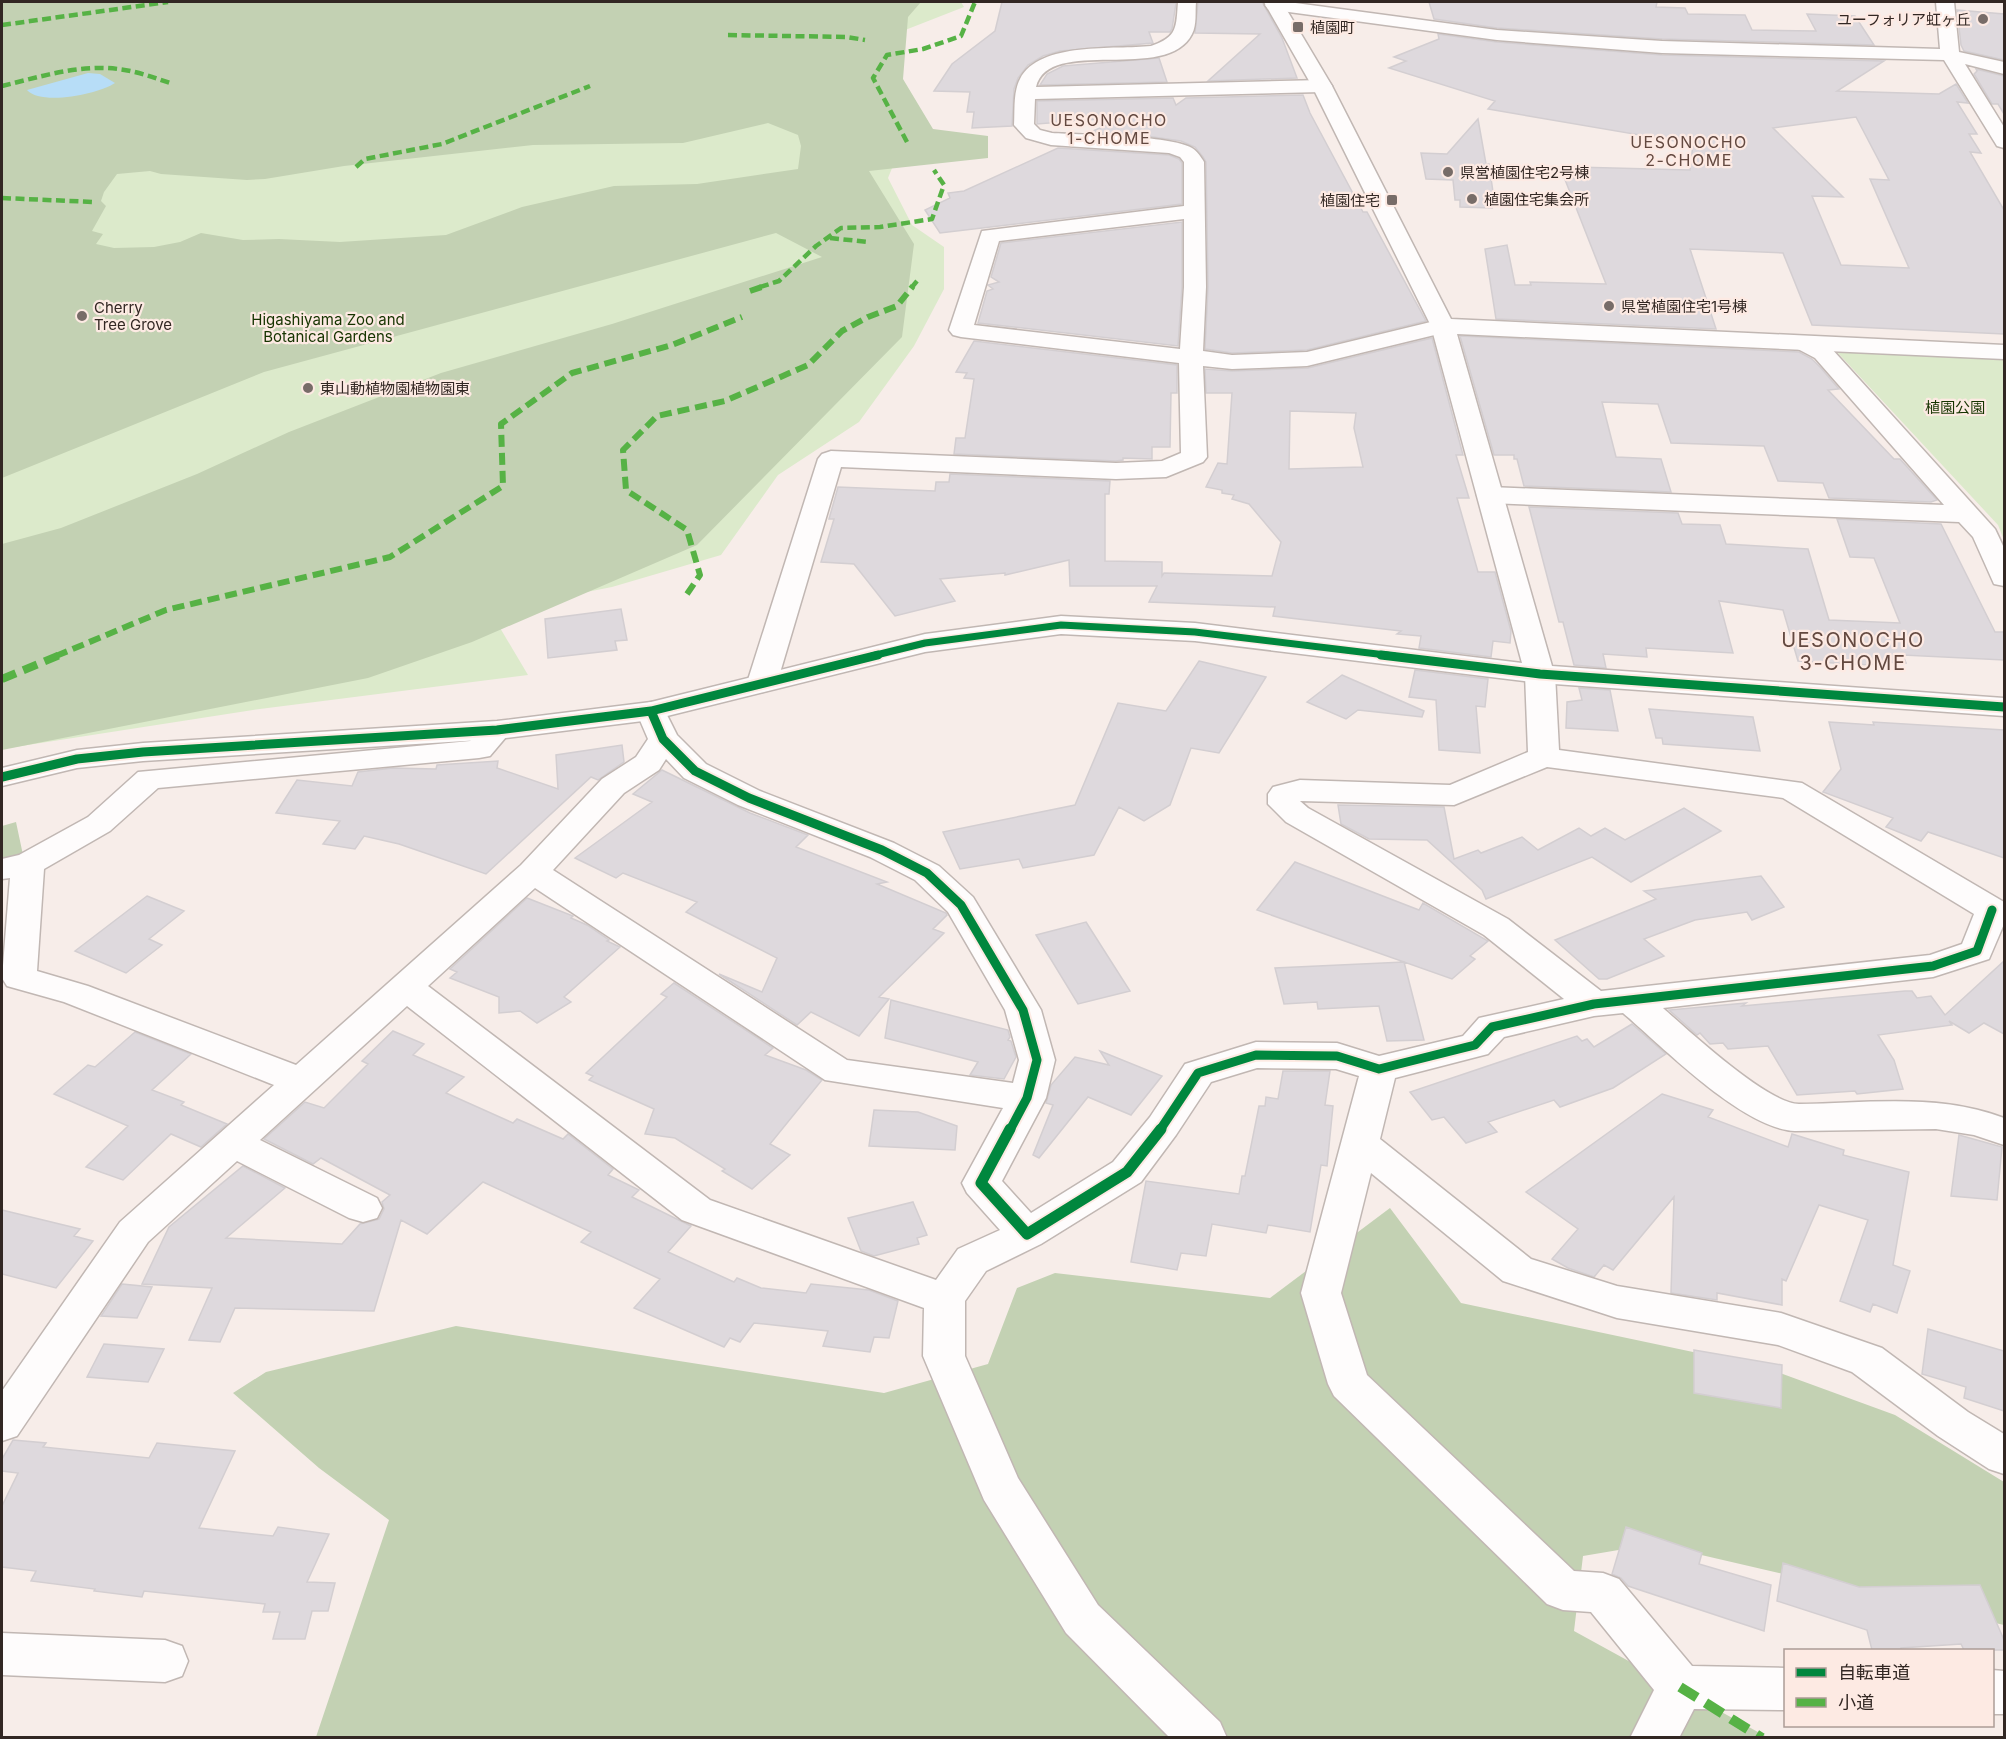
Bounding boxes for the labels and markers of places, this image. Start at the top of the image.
place label: ユーフォリア虹ヶ丘 [1837,10,1971,29]
marker: ユーフォリア虹ヶ丘 [1976,12,1990,26]
place label: 植園町 [1310,18,1355,37]
marker: 植園町 [1291,20,1305,34]
place label: 県営植園住宅2号棟 [1460,163,1589,182]
marker: 県営植園住宅2号棟 [1441,165,1455,179]
place label: 植園住宅集会所 [1484,190,1589,209]
place label: 植園住宅 [1320,191,1380,210]
marker: 植園住宅集会所 [1465,192,1479,206]
marker: 植園住宅 [1385,193,1399,207]
place label: 県営植園住宅1号棟 [1621,297,1747,316]
place label: Cherry Tree Grove [94,298,172,334]
marker: 県営植園住宅1号棟 [1602,299,1616,313]
marker: Cherry Tree Grove [75,309,89,323]
place label: 東山動植物園植物園東 [320,379,470,398]
marker: 東山動植物園植物園東 [301,381,315,395]

